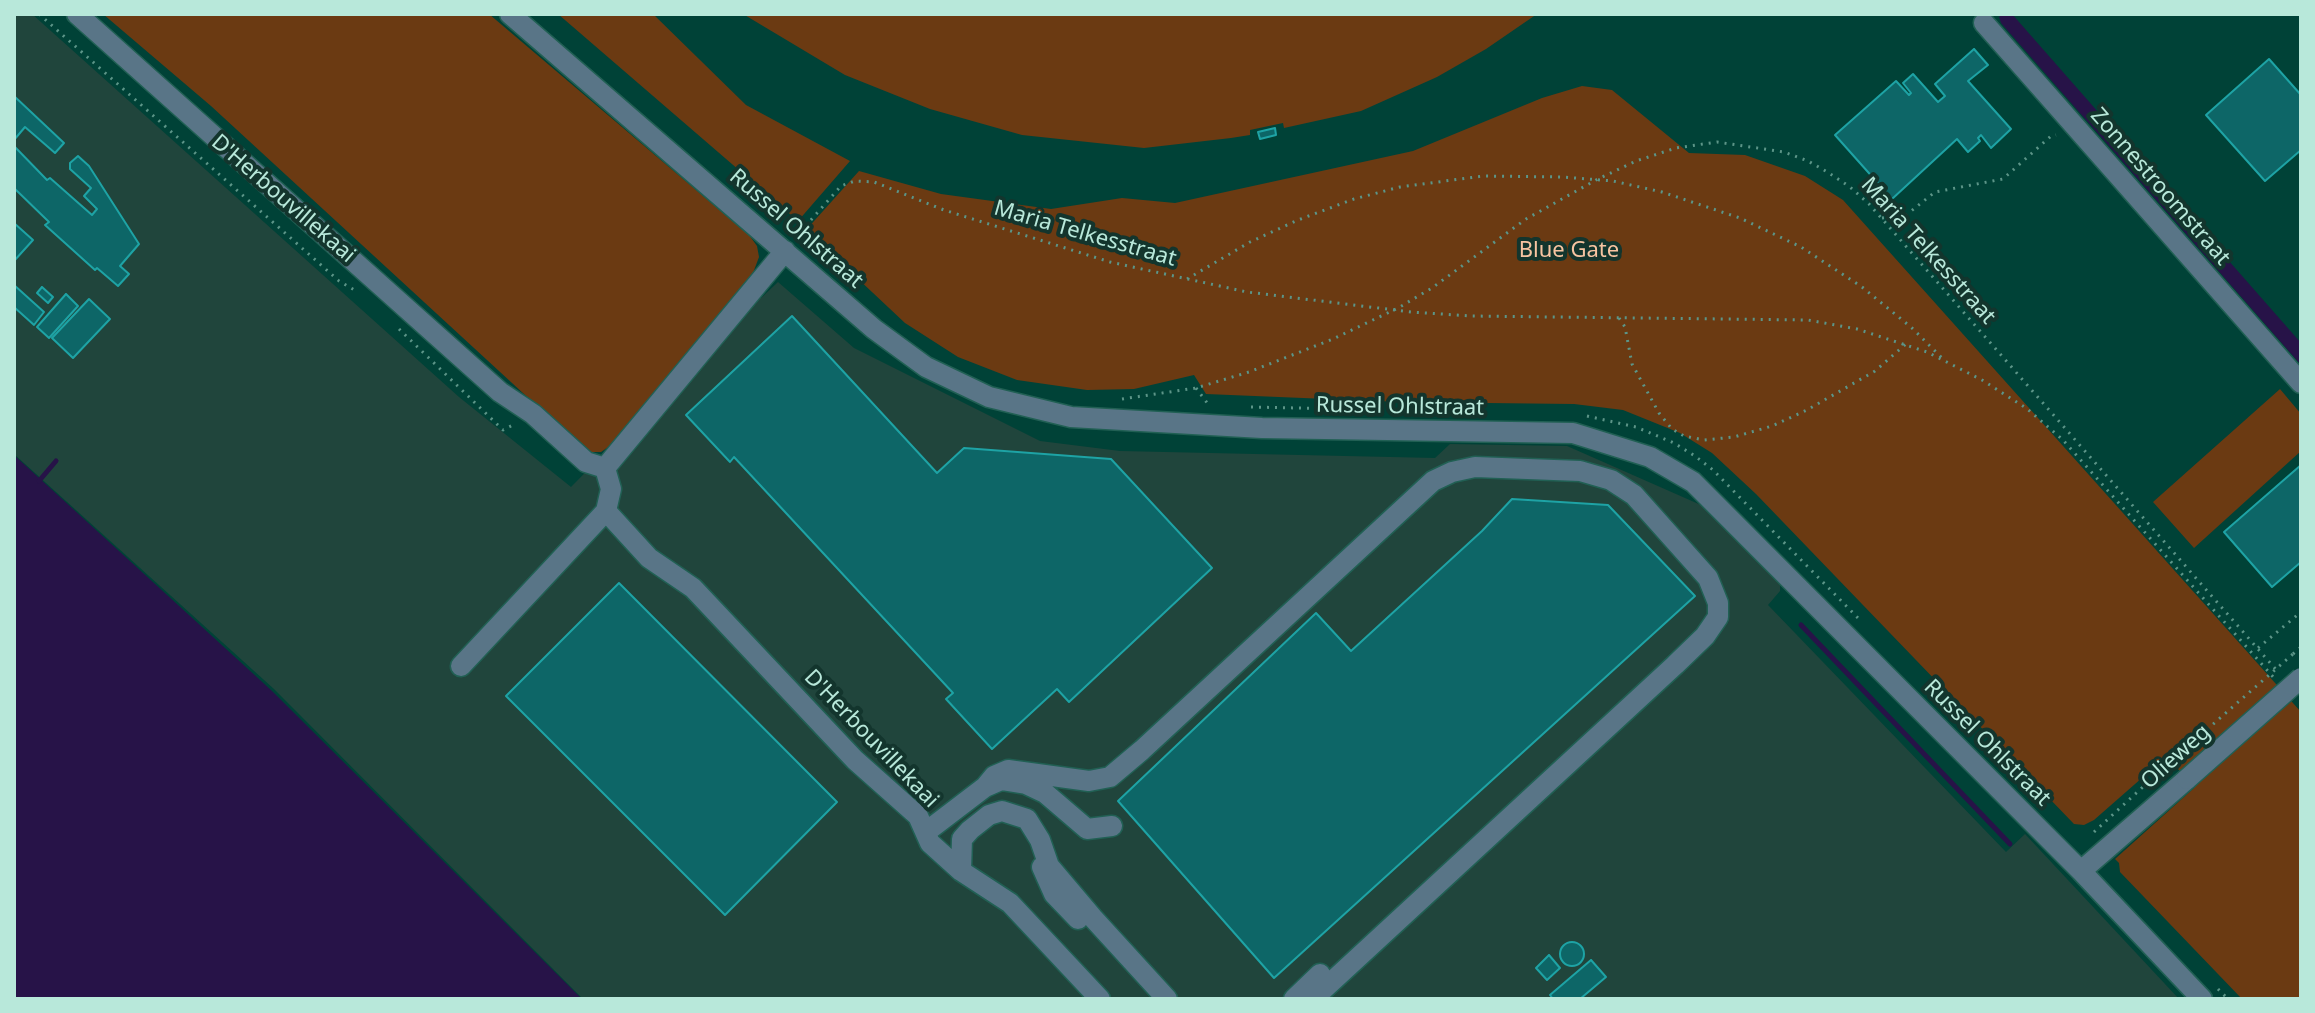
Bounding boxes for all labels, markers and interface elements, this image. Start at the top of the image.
street label: Zonnestroomstraat [2085,103,2235,271]
street label: D'Herbouvillekaai [206,129,360,269]
street label: Russel Ohlstraat [724,164,868,294]
street label: Maria Telkesstraat [1855,172,2001,330]
street label: Maria Telkesstraat [991,195,1179,273]
park label: Blue Gate [1519,238,1619,264]
street label: Russel Ohlstraat [1316,392,1484,422]
street label: D'Herbouvillekaai [798,664,944,814]
street label: Russel Ohlstraat [1918,674,2056,812]
street label: Olieweg [2136,719,2216,795]

